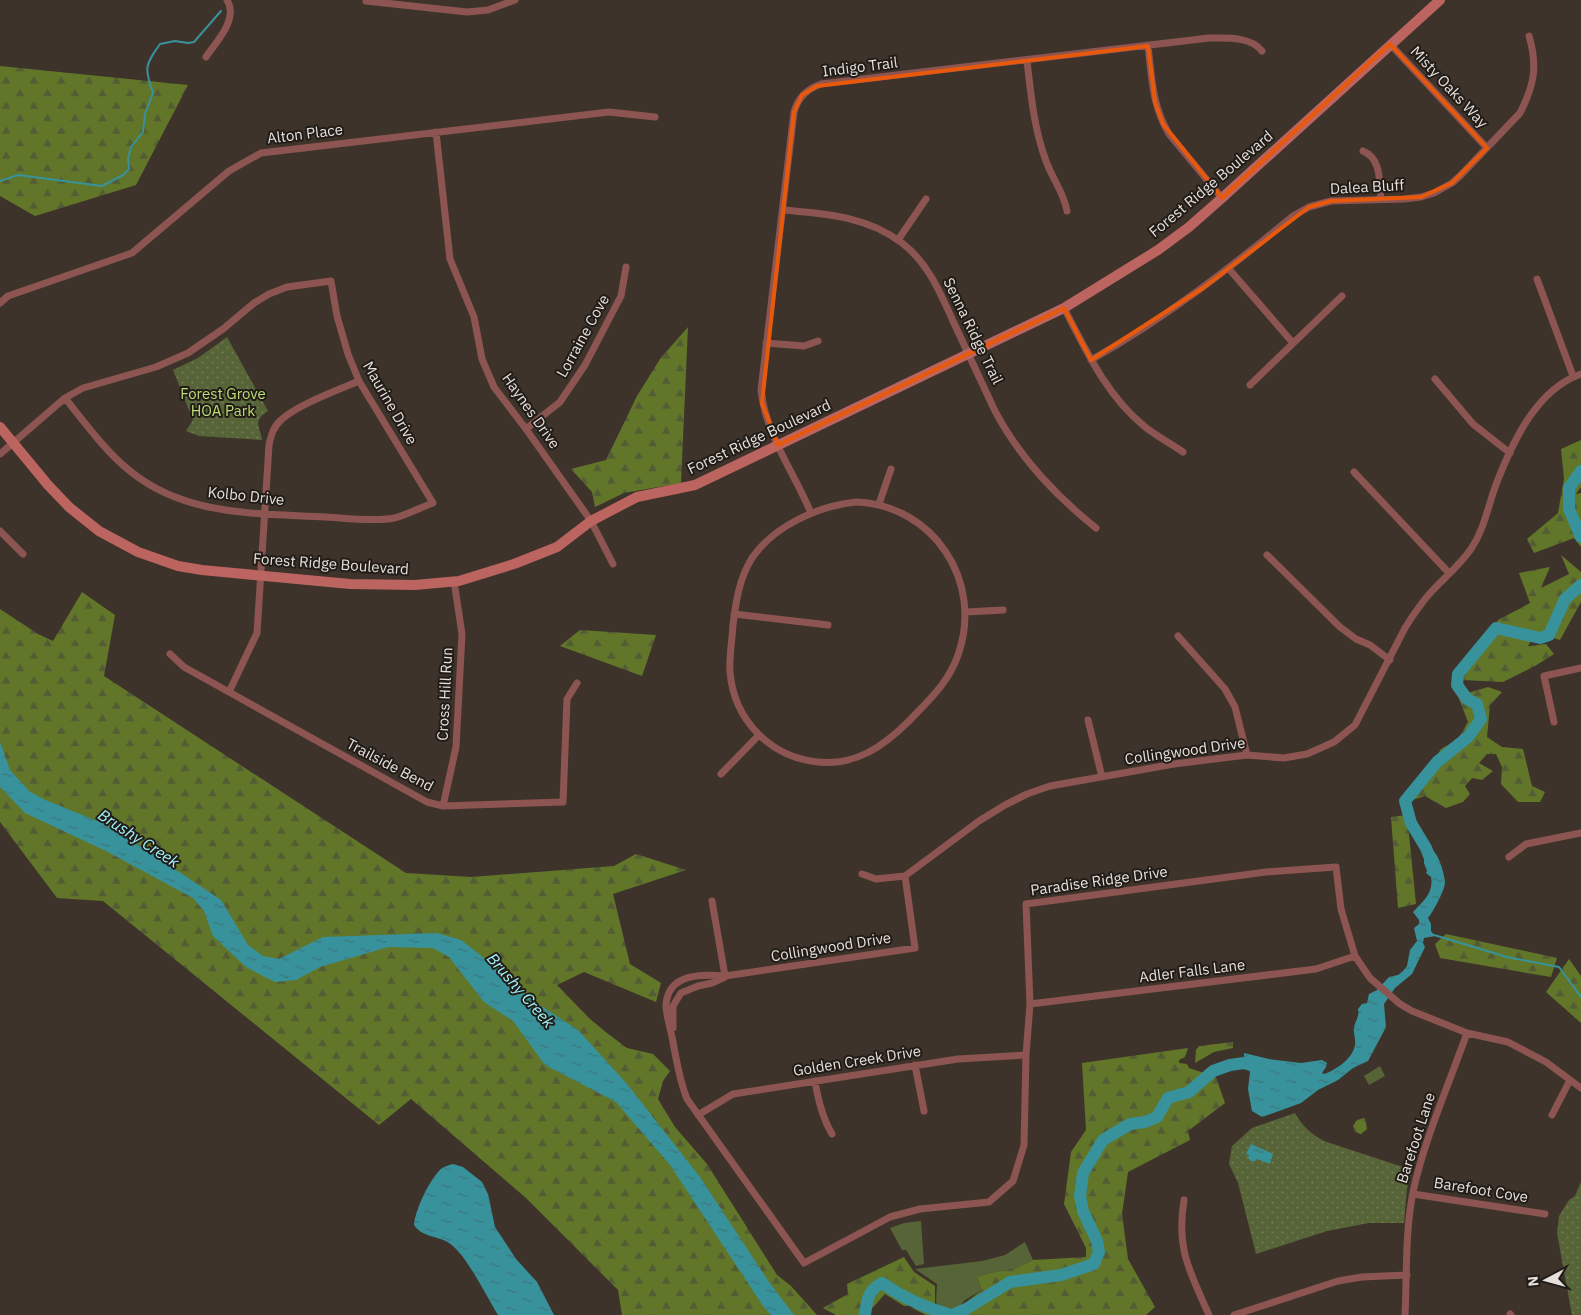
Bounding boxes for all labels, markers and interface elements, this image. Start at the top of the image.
street label: Misty Oaks Way [1407,42,1493,132]
street label: Indigo Trail [821,52,899,81]
street label: Alton Place [266,119,344,148]
street label: Forest Ridge Boulevard [1145,126,1277,241]
street label: Dalea Bluff [1329,175,1405,198]
street label: Senna Ridge Trail [939,274,1007,387]
street label: Lorraine Cove [552,291,613,381]
street label: Maurine Drive [359,358,422,448]
street label: Haynes Drive [498,369,565,452]
park label: Forest Grove HOA Park [180,384,266,420]
street label: Forest Ridge Boulevard [684,395,834,478]
street label: Kolbo Drive [207,482,285,509]
street label: Forest Ridge Boulevard [253,549,410,578]
street label: Cross Hill Run [433,647,456,741]
street label: Collingwood Drive [1124,733,1246,768]
street label: Trailside Bend [343,734,437,795]
water label: Brushy Creek [95,804,184,872]
street label: Paradise Ridge Drive [1029,861,1169,900]
street label: Collingwood Drive [770,928,892,965]
water label: Brushy Creek [483,948,559,1032]
street label: Adler Falls Lane [1138,955,1246,986]
street label: Golden Creek Drive [792,1041,922,1080]
street label: Barefoot Lane [1392,1090,1439,1186]
street label: Barefoot Cove [1433,1173,1529,1206]
north arrow [1521,1255,1571,1305]
text: N [1524,1275,1543,1287]

